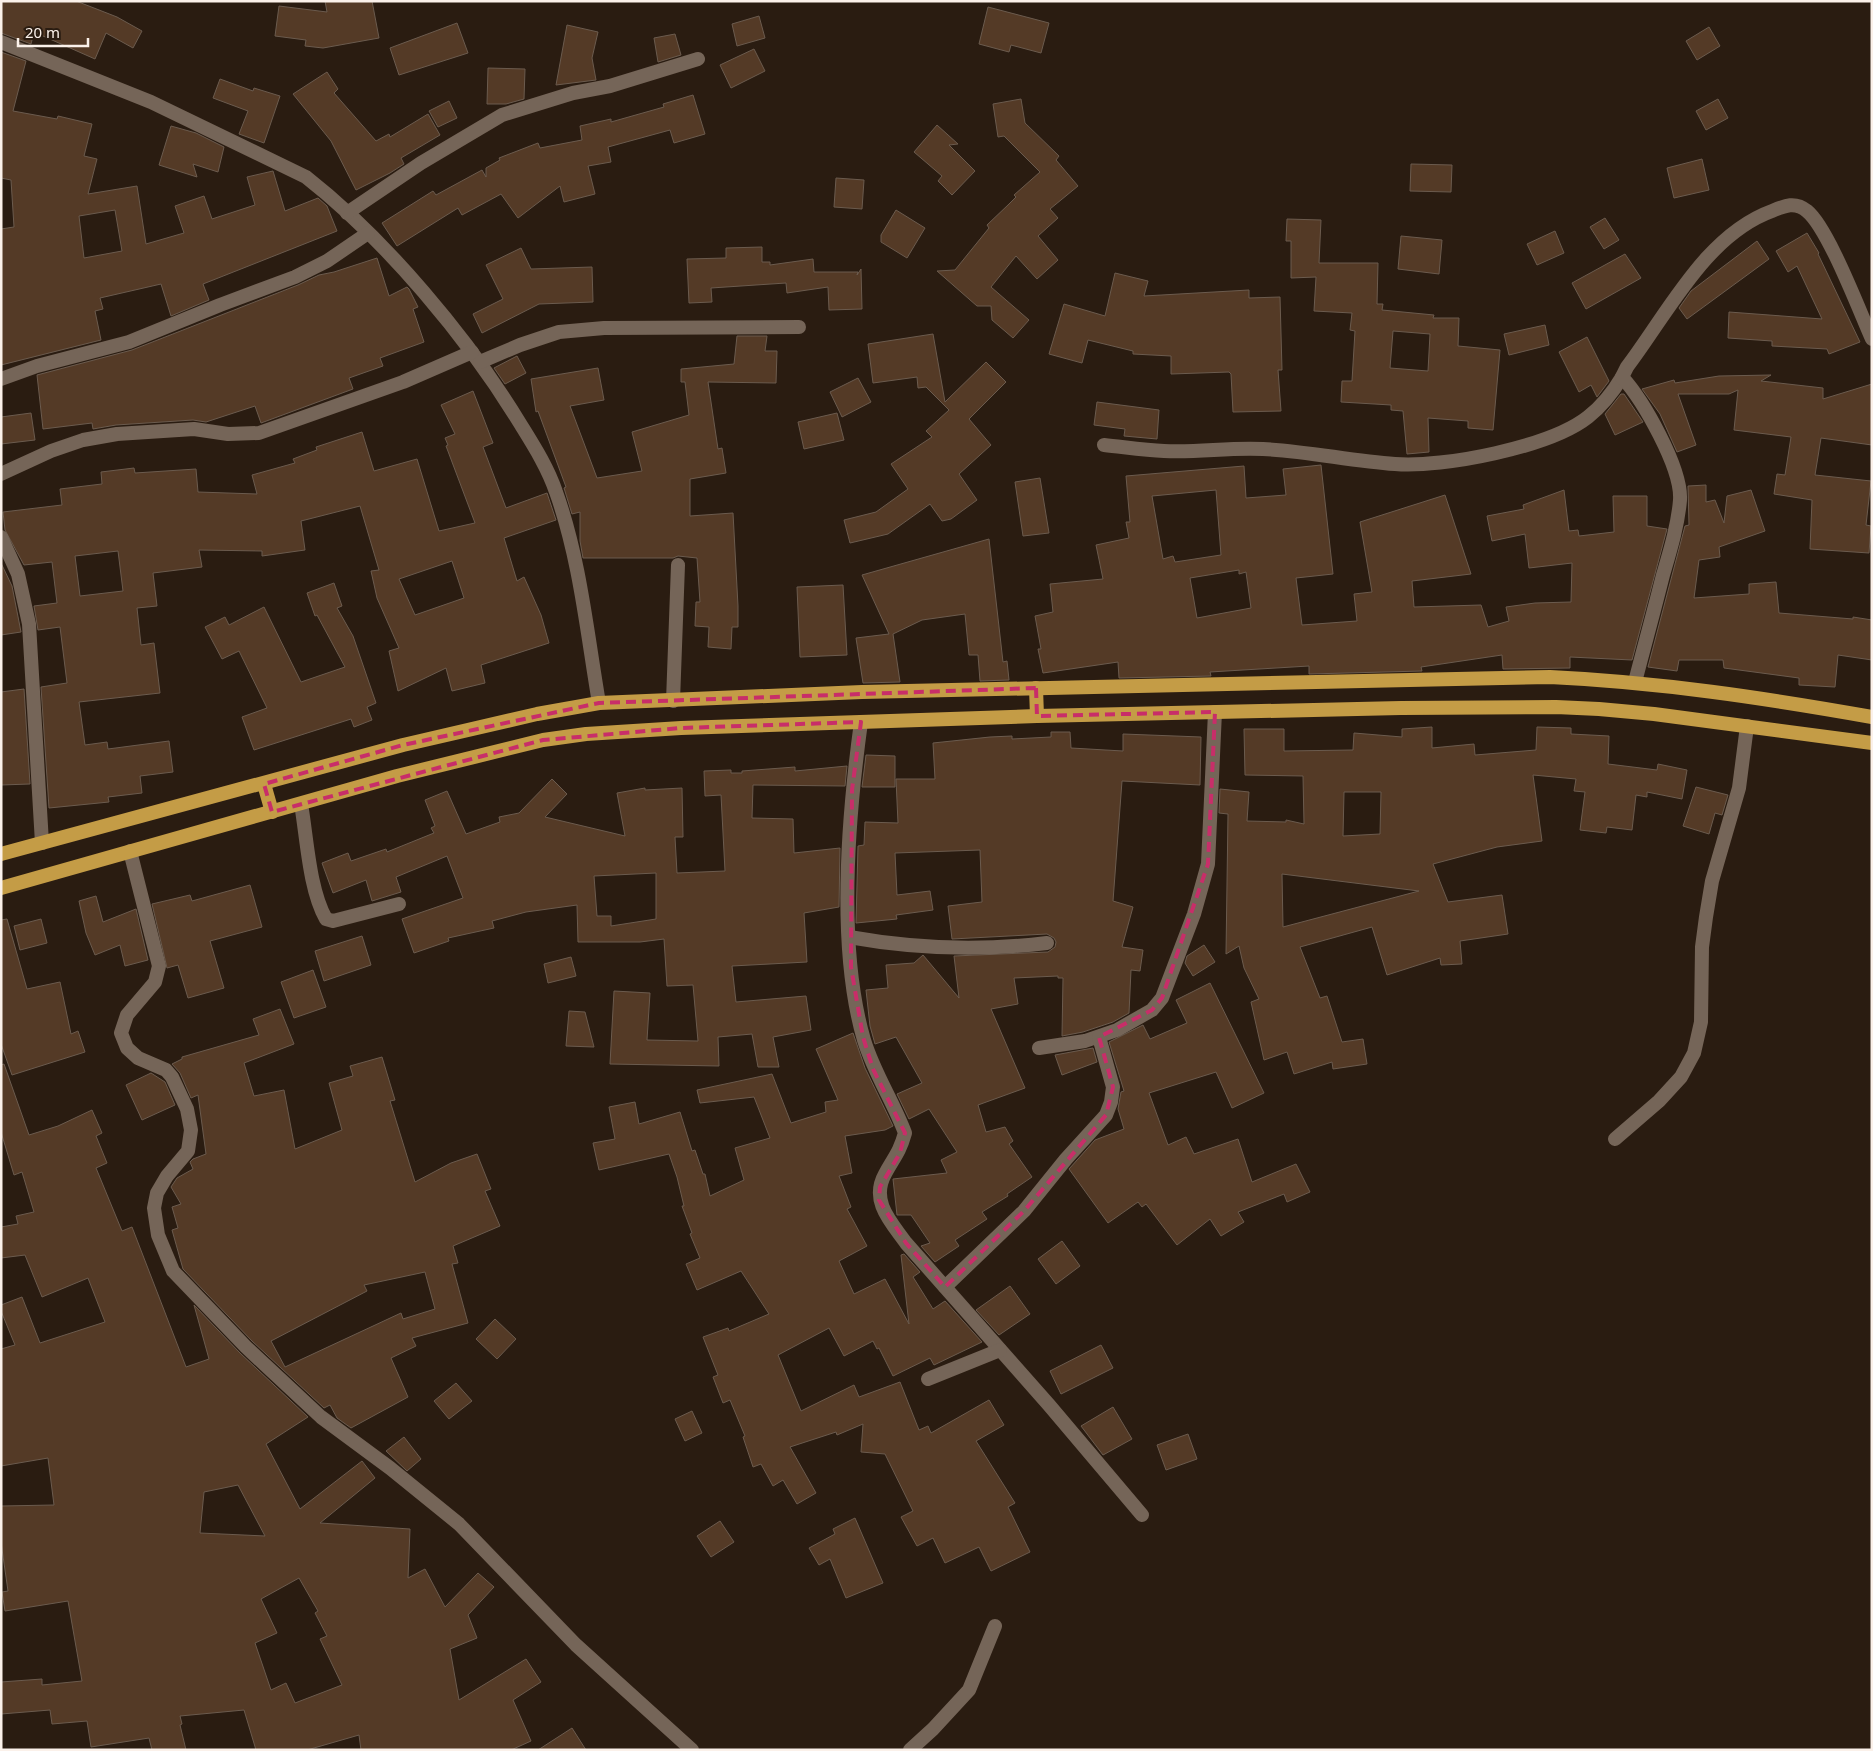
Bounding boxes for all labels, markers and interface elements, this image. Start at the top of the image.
scale bar [18,15,88,47]
text: 20 m [25,22,60,42]

